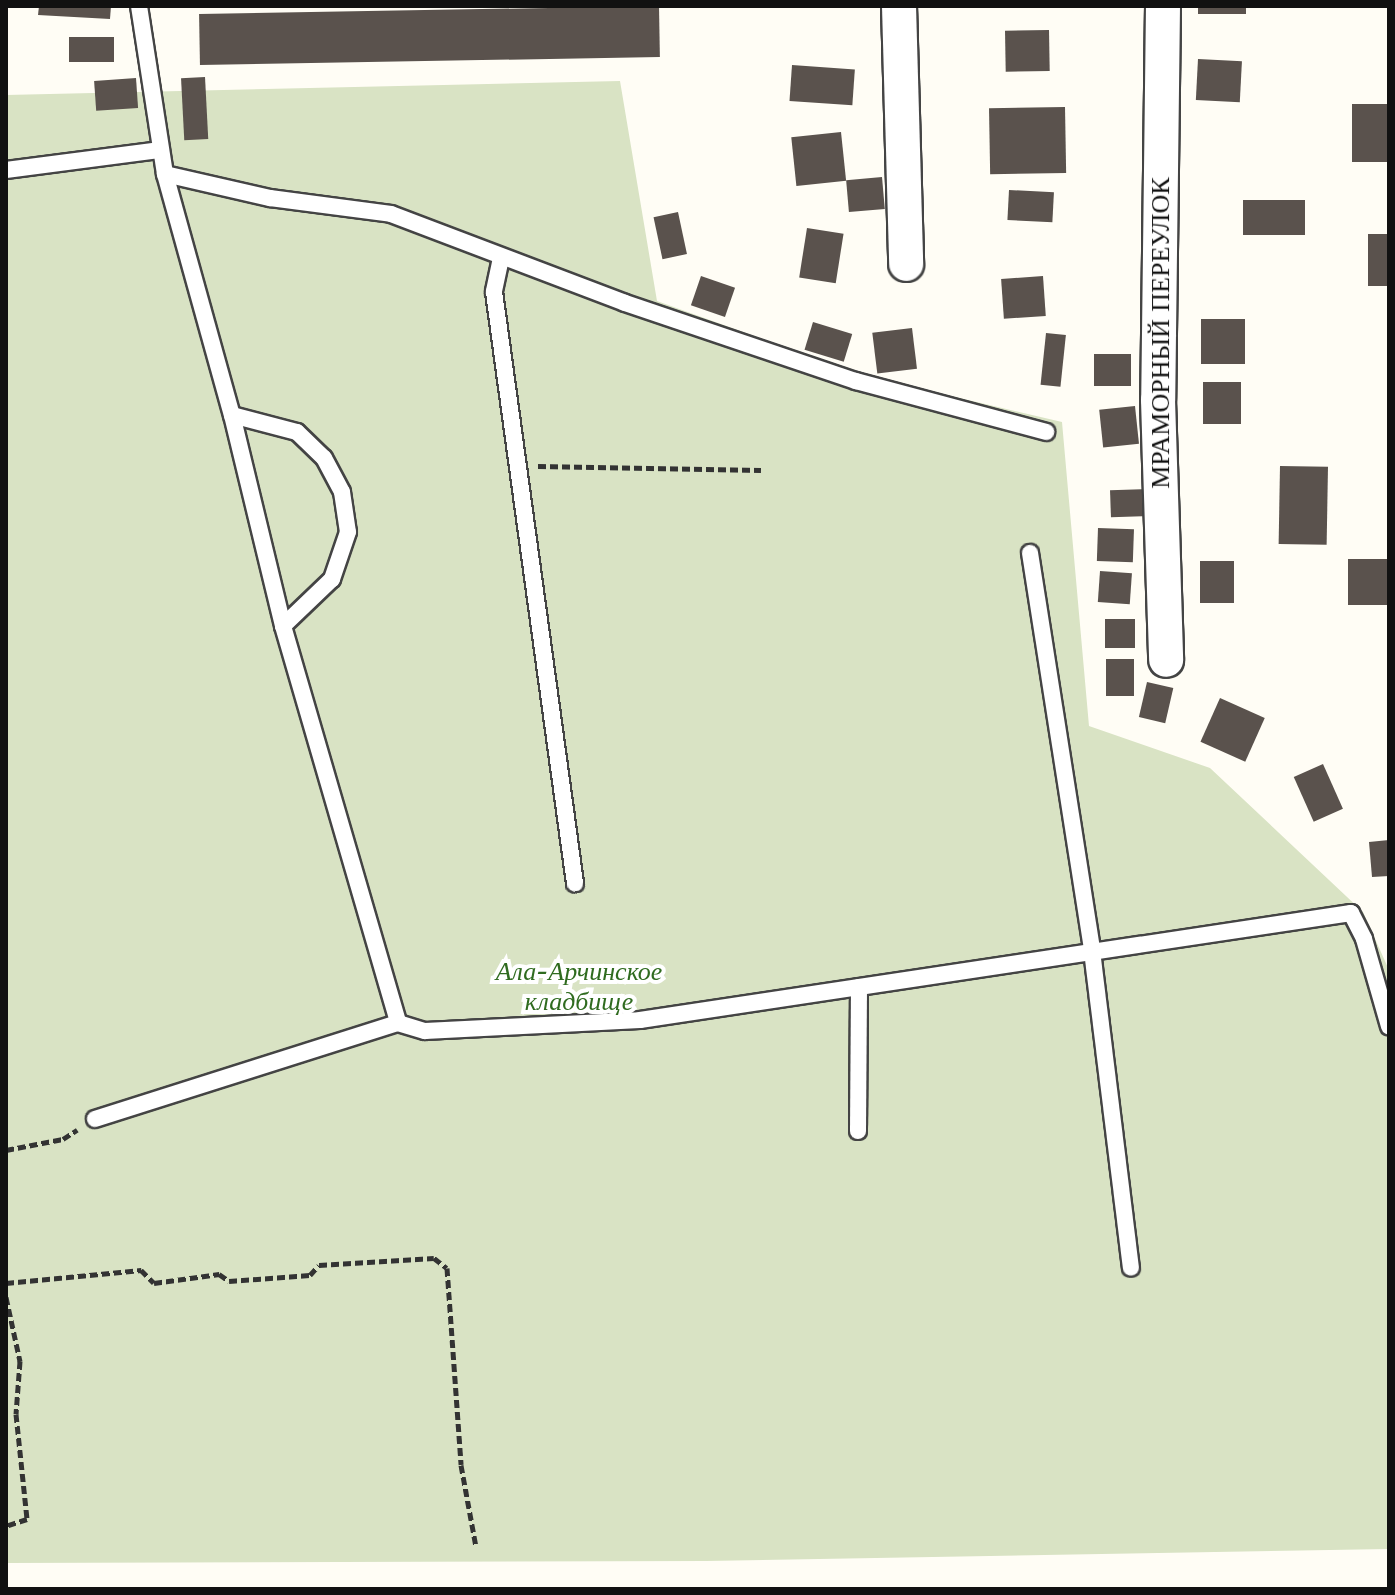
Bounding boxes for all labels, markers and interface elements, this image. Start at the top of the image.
street label: МРАМОРНЫЙ ПЕРЕУЛОК [1145,177,1177,489]
park label: Ала-Арчинское кладбище [496,956,662,1018]

